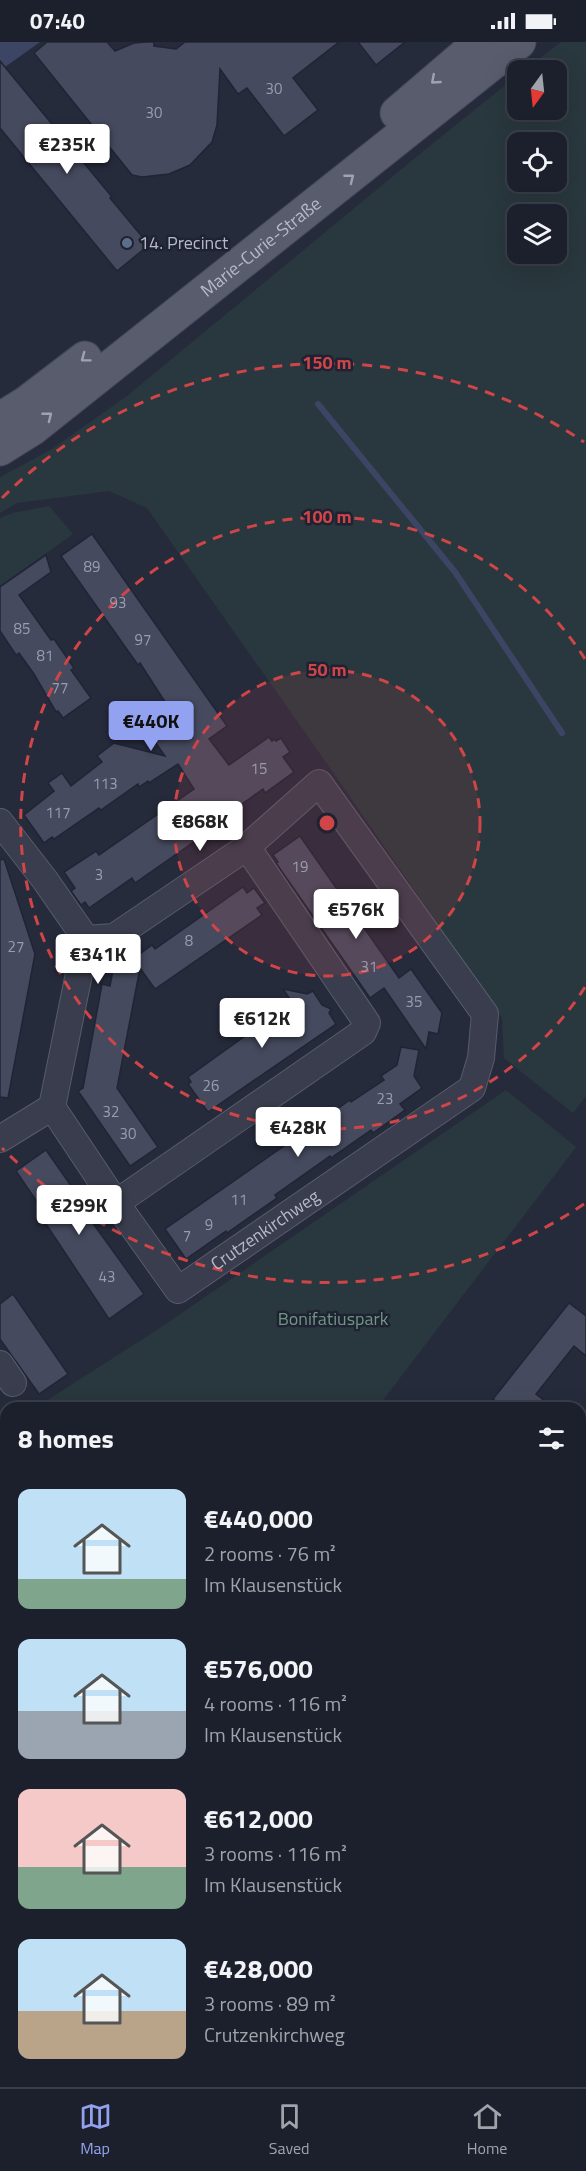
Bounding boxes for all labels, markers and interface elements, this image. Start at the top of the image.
text: 07:40 [30,4,85,38]
north arrow [507,60,567,120]
map controls [507,60,567,264]
one-way arrow [431,73,442,84]
house number: 30 [266,77,282,100]
house number: 30 [146,101,162,124]
pin: €235K [25,124,109,175]
text: €235K [39,128,95,159]
button: locate [507,132,567,192]
one-way arrow [343,174,354,185]
street label: Marie-Curie-Straße [194,190,327,303]
button: layers [507,204,567,264]
place label: 14. Precinct [139,229,229,256]
marker: 14. Precinct [120,236,134,250]
text: 150 m [302,349,352,376]
one-way arrow [81,351,92,362]
one-way arrow [41,412,52,423]
text: 100 m [302,503,352,530]
house number: 89 [84,555,100,578]
house number: 93 [110,591,126,614]
house number: 85 [14,617,30,640]
house number: 97 [135,628,151,651]
house number: 81 [37,644,53,667]
text: 50 m [307,656,347,683]
house number: 77 [52,676,68,699]
pin: €440K [109,701,193,752]
text: €440K [123,705,179,736]
house number: 15 [251,757,267,780]
house number: 113 [92,772,118,795]
house number: 117 [45,801,71,824]
pin: €868K [158,801,242,852]
text: €868K [172,805,228,836]
centre of rings [317,813,337,833]
house number: 19 [292,855,308,878]
house number: 3 [95,863,103,886]
pin: €576K [314,889,398,940]
text: €576K [328,893,384,924]
house number: 8 [185,929,193,952]
pin: €341K [56,934,140,985]
house number: 27 [8,935,24,958]
text: €341K [70,938,126,969]
house number: 31 [361,955,377,978]
house number: 35 [406,990,422,1013]
pin: €612K [220,998,304,1049]
text: €612K [234,1002,290,1033]
house number: 26 [203,1074,219,1097]
house number: 23 [377,1087,393,1110]
house number: 32 [103,1100,119,1123]
pin: €428K [256,1107,340,1158]
text: €428K [270,1111,326,1142]
house number: 30 [120,1122,136,1145]
street label: Crutzenkirchweg [205,1183,325,1277]
pin: €299K [37,1185,121,1236]
house number: 11 [231,1188,247,1211]
text: €299K [51,1189,107,1220]
house number: 9 [205,1213,213,1236]
house number: 7 [183,1224,191,1247]
house number: 43 [99,1265,115,1288]
park label: Bonifatiuspark [278,1305,389,1332]
text: 8 homes [18,1419,114,1458]
icon: filters [535,1422,568,1455]
text: €440,000 [204,1499,313,1538]
icon: home [66,1513,138,1585]
text: 2 rooms · 76 m² [204,1538,336,1569]
text: Im Klausenstück [204,1569,342,1600]
text: €576,000 [204,1649,313,1688]
icon: home [66,1663,138,1735]
text: 4 rooms · 116 m² [204,1688,347,1719]
text: Im Klausenstück [204,1719,342,1750]
text: €612,000 [204,1799,313,1838]
icon: home [66,1813,138,1885]
text: 3 rooms · 116 m² [204,1838,347,1869]
text: Im Klausenstück [204,1869,342,1900]
text: €428,000 [204,1949,313,1988]
icon: home [66,1963,138,2035]
text: 3 rooms · 89 m² [204,1988,336,2019]
text: Crutzenkirchweg [204,2019,345,2050]
tab: Map [79,2100,112,2160]
tab: Saved [269,2100,310,2160]
tab: Home [467,2100,507,2160]

